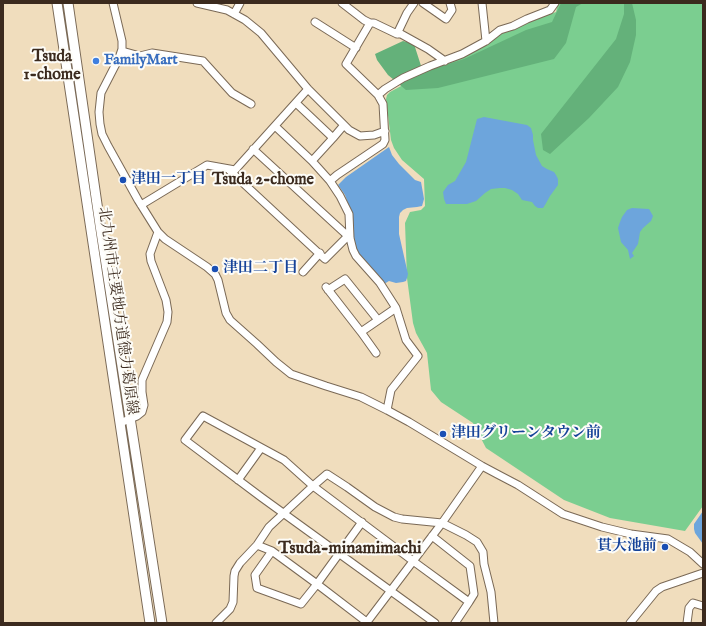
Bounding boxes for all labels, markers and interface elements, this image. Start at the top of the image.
district label: Tsuda 1-chome [24,48,80,86]
place label: FamilyMart [104,52,178,70]
marker: FamilyMart [91,56,101,66]
place label: 津田一丁目 [131,171,206,189]
district label: Tsuda 2-chome [212,171,314,191]
marker: 津田一丁目 [118,175,128,185]
street label: 北九州市主要地方道徳力葛原線 [93,206,141,416]
place label: 津田二丁目 [223,260,298,278]
marker: 津田二丁目 [210,264,220,274]
place label: 津田グリーンタウン前 [451,425,601,443]
marker: 津田グリーンタウン前 [438,429,448,439]
place label: 貫大池前 [597,538,657,556]
district label: Tsuda-minamimachi [278,540,422,560]
marker: 貫大池前 [660,542,670,552]

